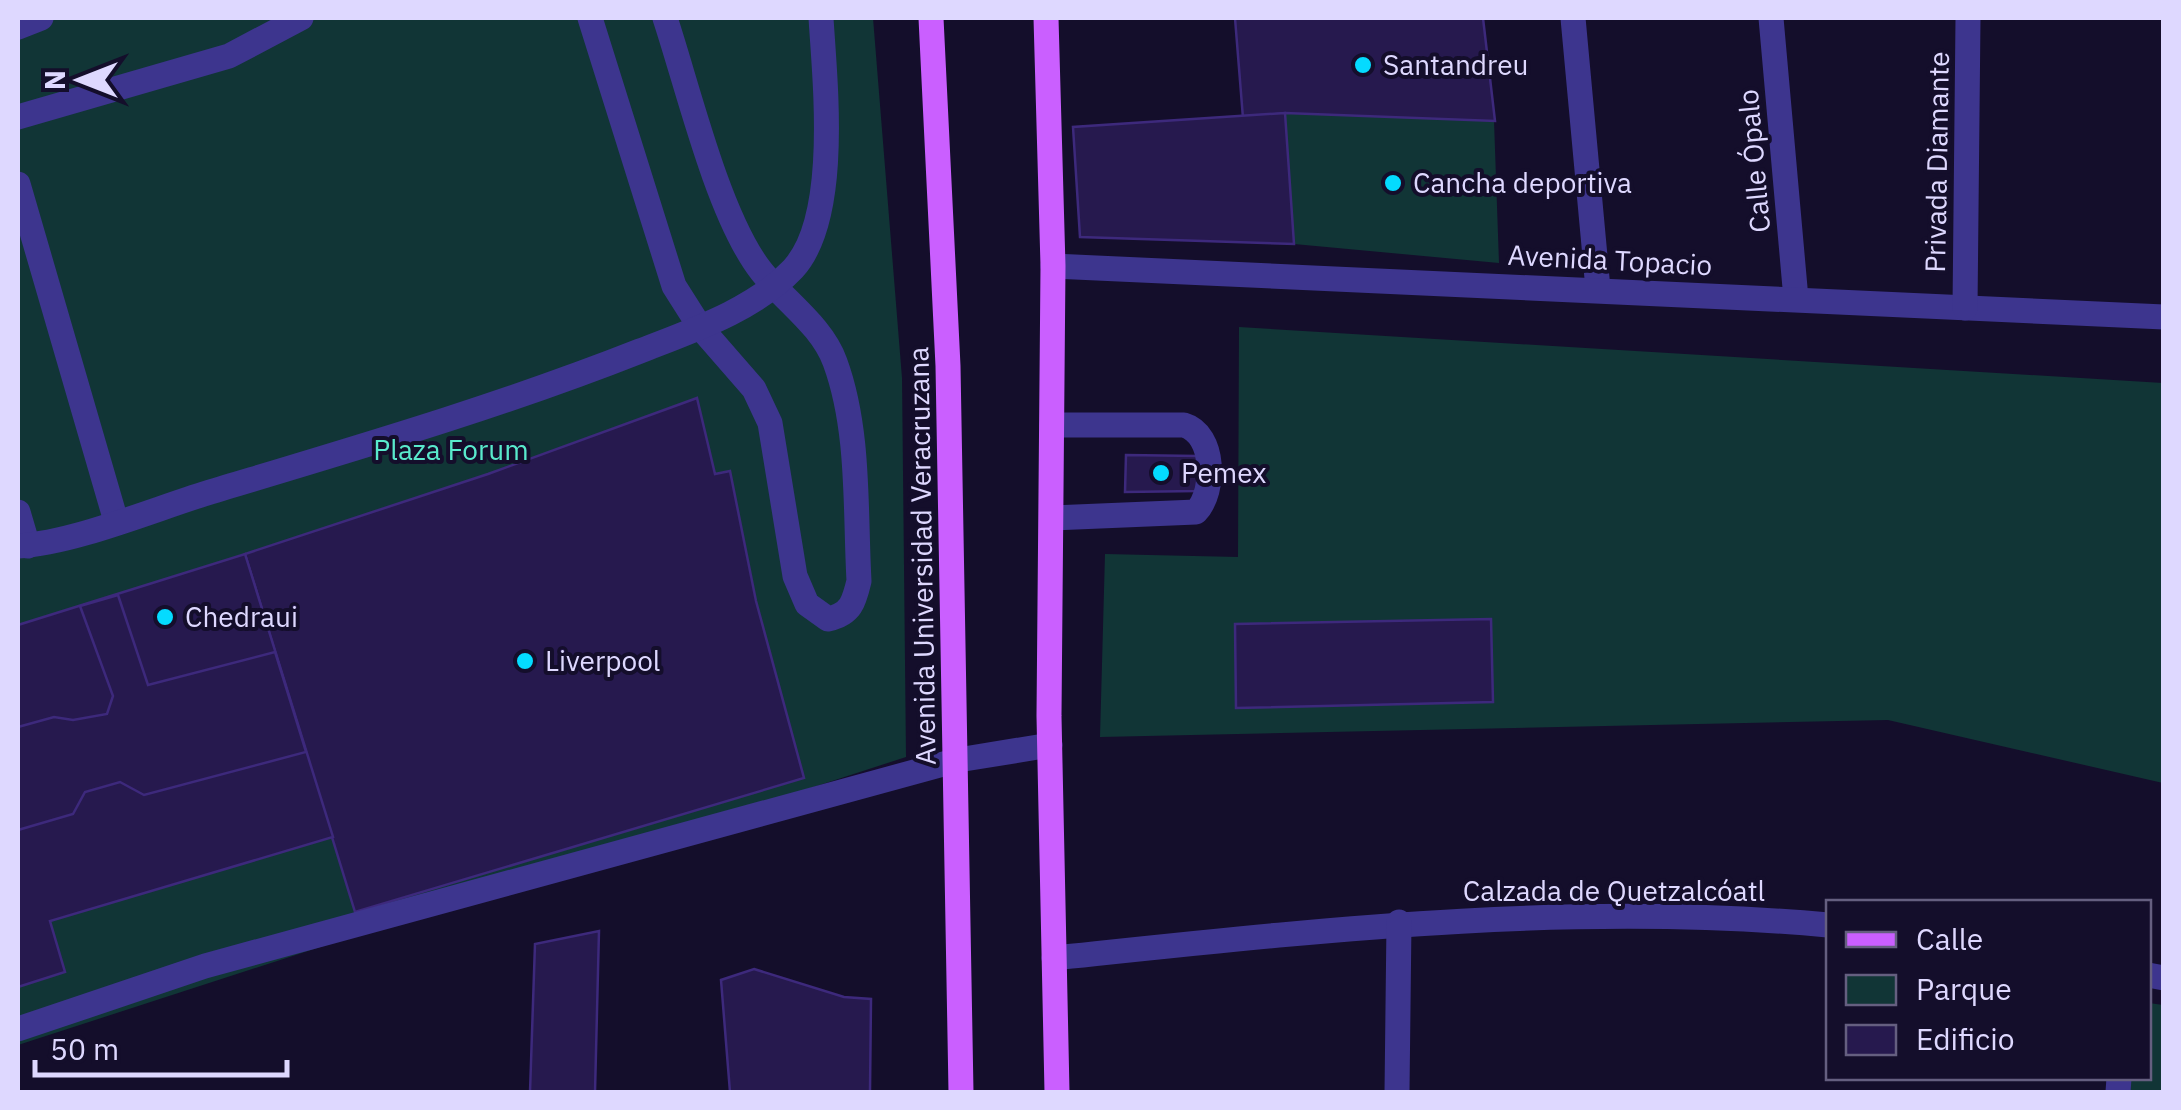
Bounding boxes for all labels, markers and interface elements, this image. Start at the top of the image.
north arrow [30,30,130,130]
place label: Santandreu [1383,46,1528,83]
street label: Privada Diamante [1916,51,1957,273]
marker: Santandreu [1352,54,1374,76]
text: N [36,70,73,90]
street label: Calle Ópalo [1729,88,1778,234]
place label: Cancha deportiva [1413,164,1632,201]
marker: Cancha deportiva [1382,172,1404,194]
street label: Avenida Topacio [1507,236,1713,283]
street label: Avenida Universidad Veracruzana [899,346,944,766]
park label: Plaza Forum [373,431,529,468]
place label: Pemex [1181,454,1266,491]
marker: Pemex [1150,462,1172,484]
place label: Chedraui [185,598,298,635]
marker: Chedraui [154,606,176,628]
place label: Liverpool [545,642,660,679]
marker: Liverpool [514,650,536,672]
street label: Calzada de Quetzalcóatl [1463,872,1765,909]
legend [1826,900,2151,1080]
text: Calle [1916,919,1983,958]
text: Parque [1916,969,2012,1008]
scale bar [35,1015,288,1077]
text: Edificio [1916,1019,2015,1058]
text: 50 m [50,1029,119,1068]

